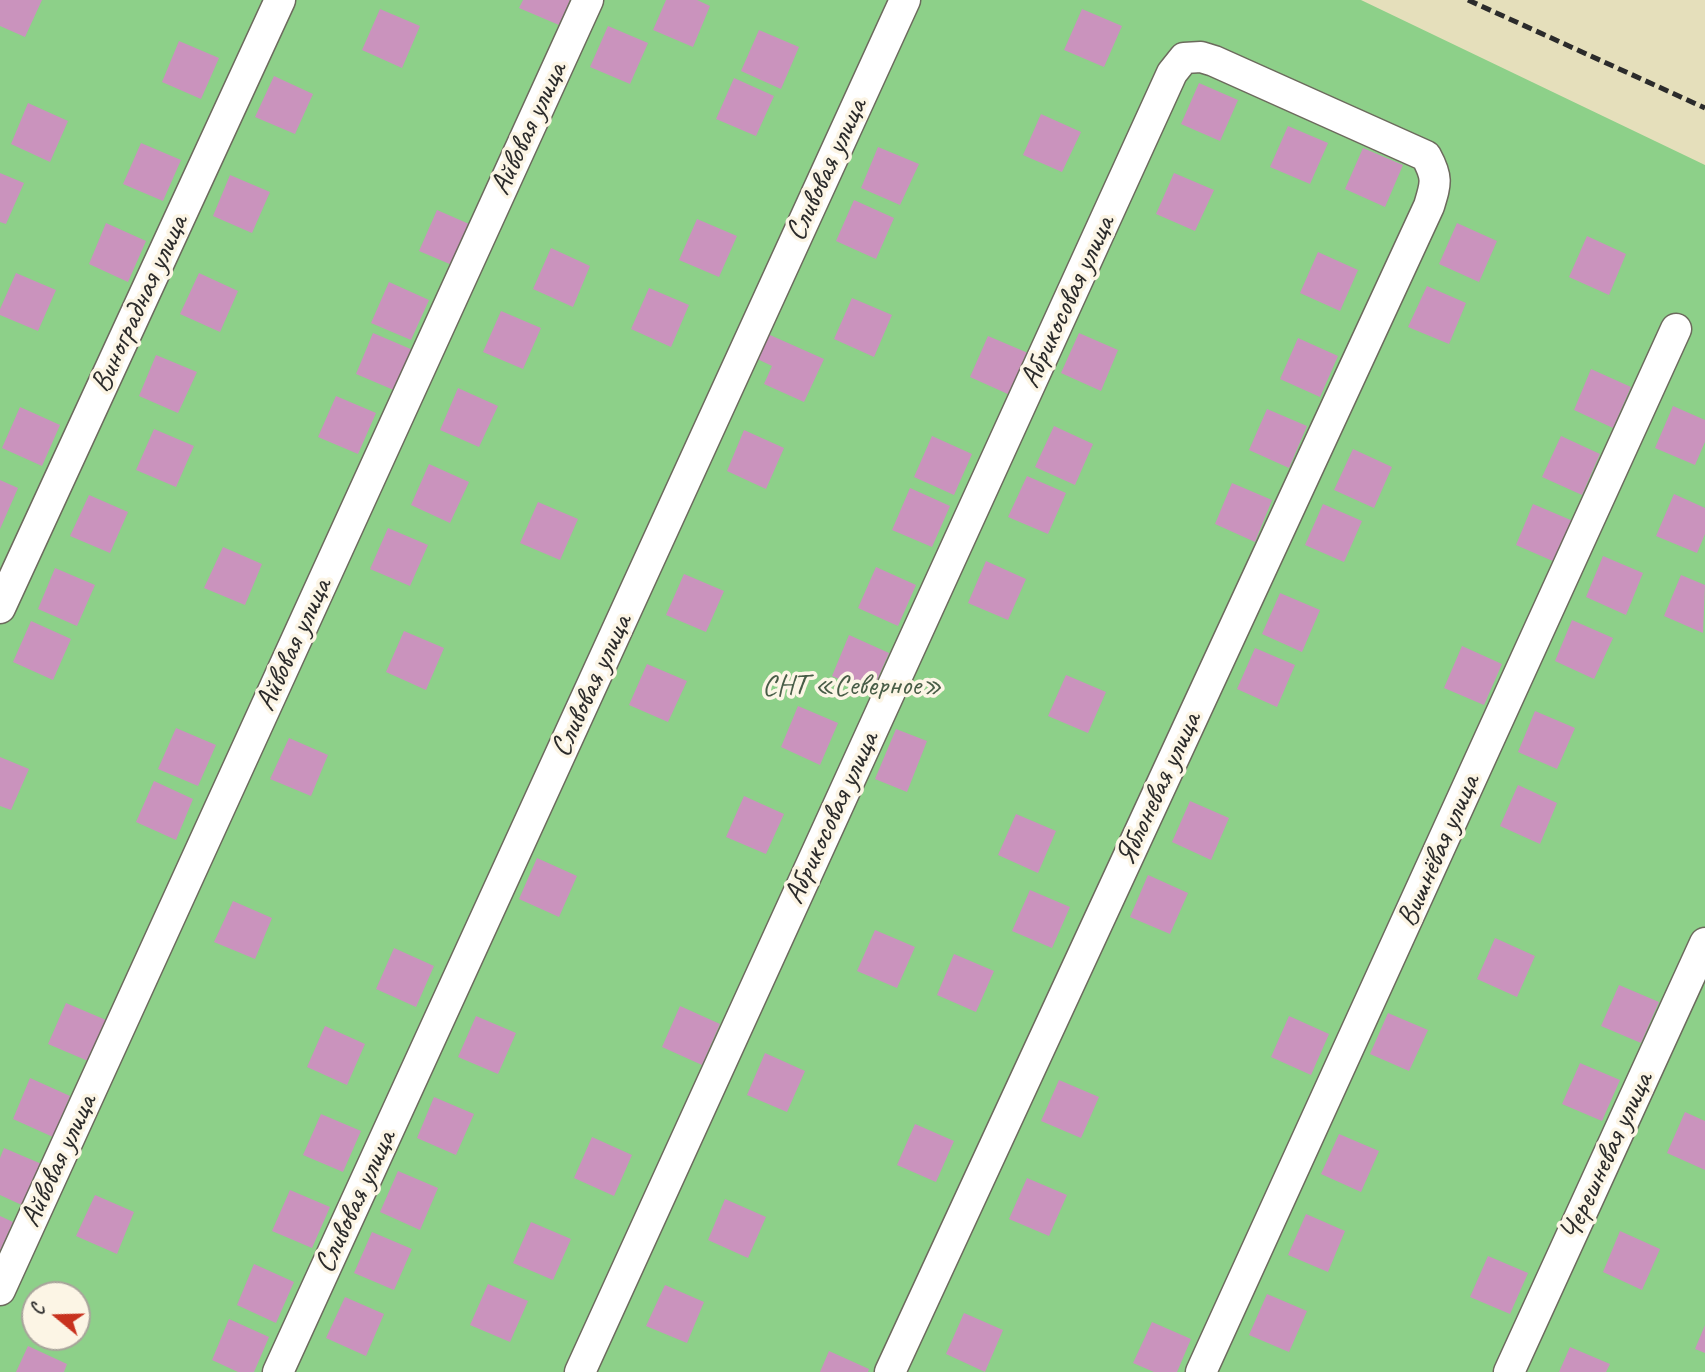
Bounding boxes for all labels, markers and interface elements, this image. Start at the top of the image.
street label: Айвовая улица [483,57,575,201]
street label: Сливовая улица [778,93,876,247]
street label: Виноградная улица [83,210,197,398]
street label: Абрикосовая улица [1012,210,1124,394]
street label: Айвовая улица [248,573,340,717]
street label: Сливовая улица [543,609,641,763]
park label: СНТ «Северное» [762,668,942,704]
street label: Яблоневая улица [1108,707,1210,871]
street label: Абрикосовая улица [776,726,888,910]
street label: Вишнёвая улица [1390,770,1488,932]
street label: Черешневая улица [1552,1067,1662,1247]
street label: Айвовая улица [13,1089,105,1233]
street label: Сливовая улица [307,1125,405,1279]
north arrow [21,1281,91,1351]
text: С [25,1301,51,1318]

